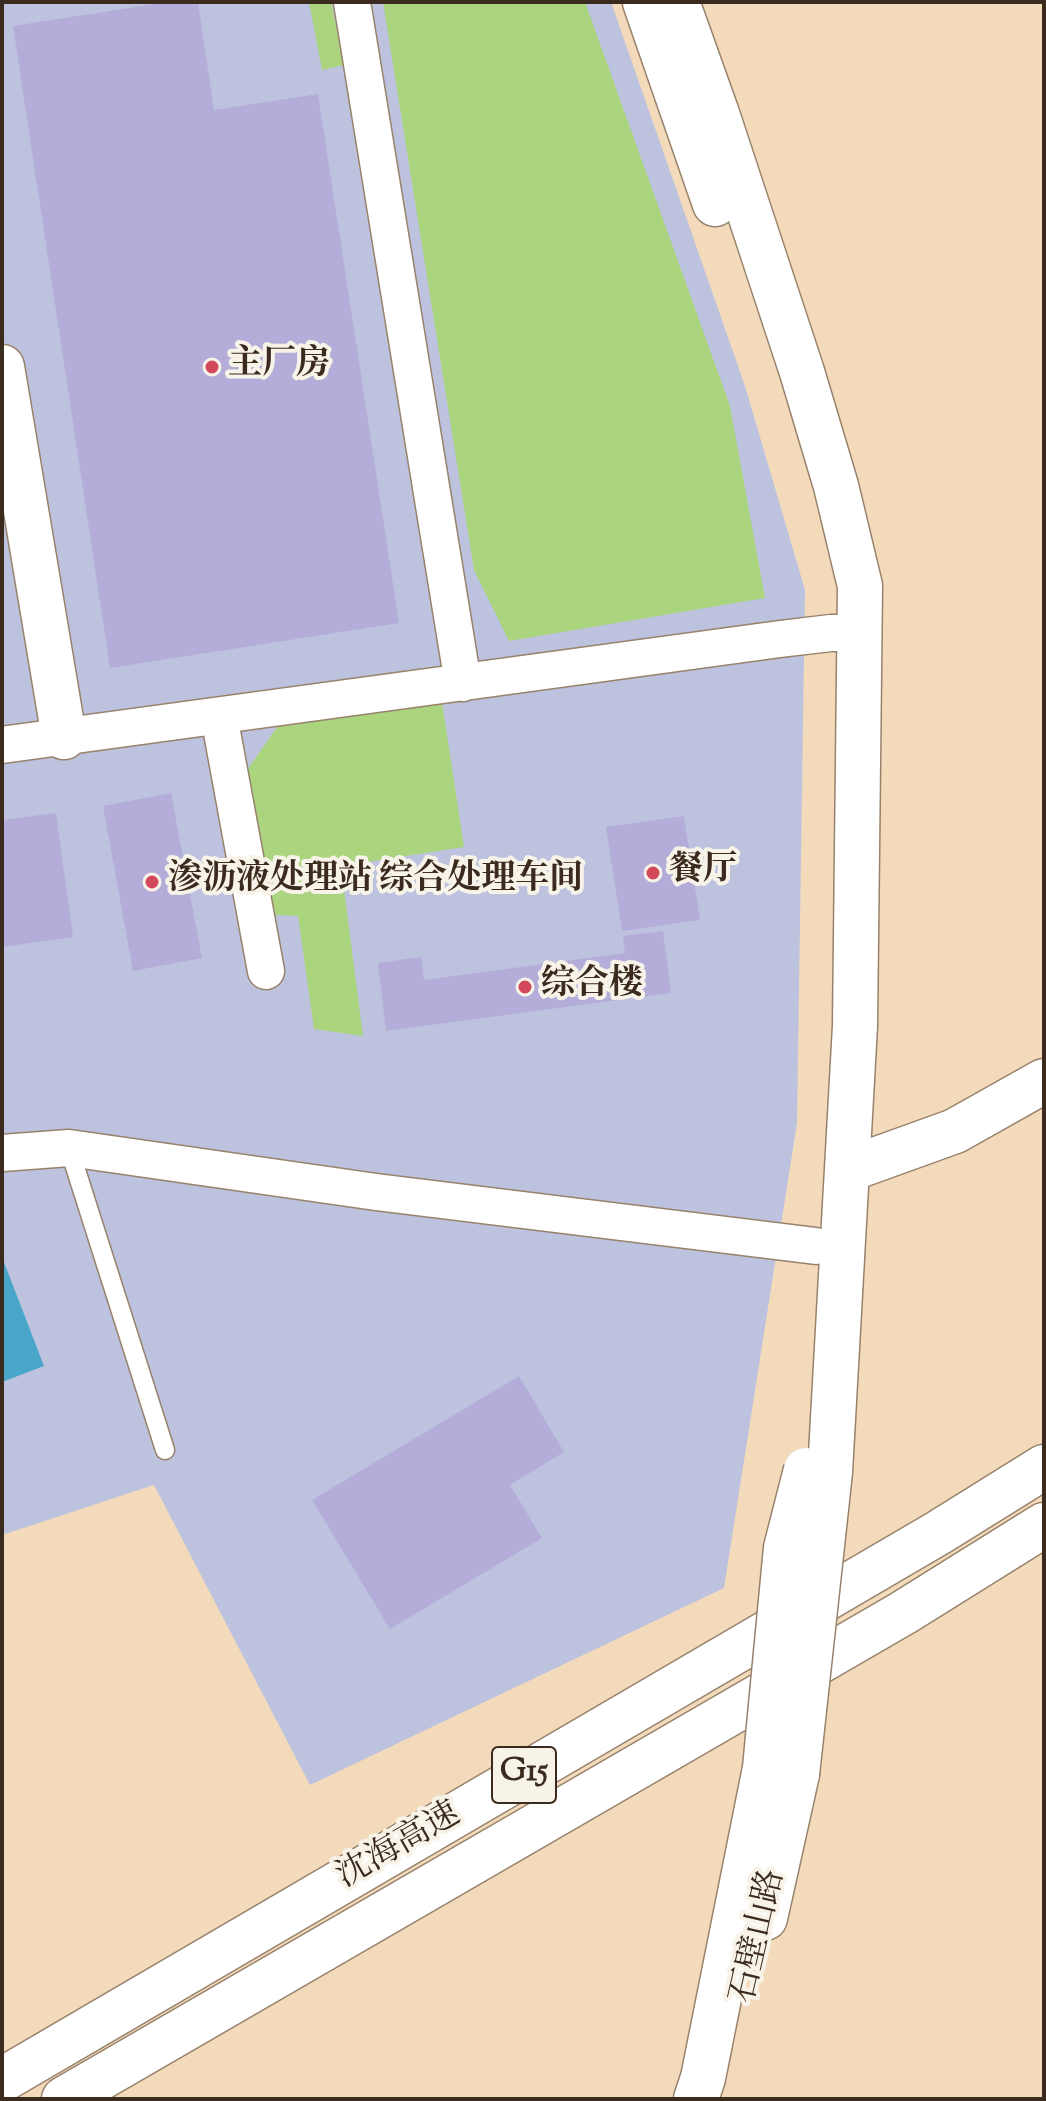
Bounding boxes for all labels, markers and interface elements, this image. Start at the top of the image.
place label: 主厂房 [228,347,330,387]
marker: 主厂房 [203,358,221,376]
place label: 餐厅 [669,853,737,893]
place label: 渗沥液处理站 综合处理车间 [168,862,583,902]
marker: 餐厅 [644,864,662,882]
marker: 渗沥液处理站 综合处理车间 [143,873,161,891]
place label: 综合楼 [541,967,643,1007]
marker: 综合楼 [516,978,534,996]
road number: G15 [492,1747,556,1803]
street label: 沈海高速 [331,1796,469,1900]
street label: 石壁山路 [726,1866,796,2008]

